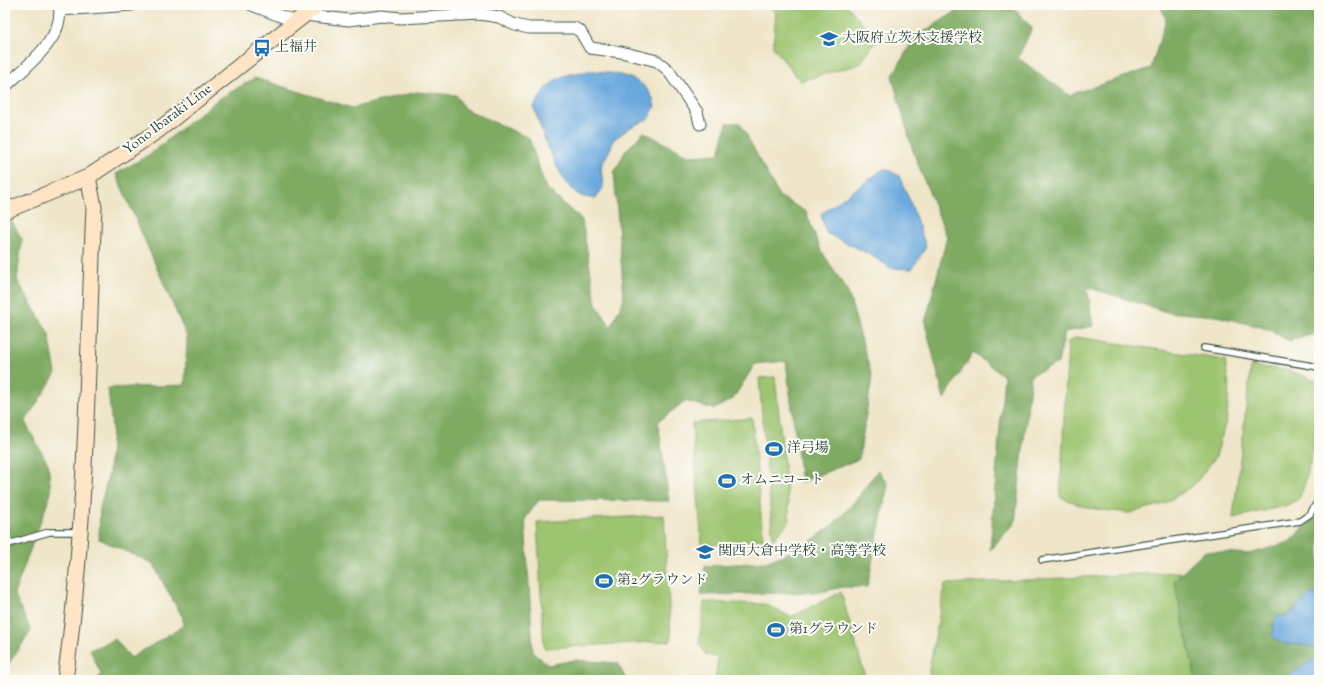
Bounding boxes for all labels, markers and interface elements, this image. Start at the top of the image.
school or university icon: 大阪府立茨木支援学校 [819,29,839,49]
place label: 大阪府立茨木支援学校 [842,29,982,49]
bus stop icon: 上福井 [252,38,272,58]
place label: 上福井 [275,38,317,58]
street label: Yono Ibaraki Line [119,80,217,160]
sports icon: 洋弓場 [764,439,784,459]
place label: 洋弓場 [787,439,829,459]
sports icon: オムニコート [717,471,737,491]
place label: オムニコート [740,471,824,491]
school or university icon: 関西大倉中学校・高等学校 [695,542,715,562]
place label: 関西大倉中学校・高等学校 [718,542,886,562]
sports icon: 第2グラウンド [594,571,614,591]
place label: 第2グラウンド [617,571,708,591]
sports icon: 第1グラウンド [766,620,786,640]
place label: 第1グラウンド [789,620,878,640]

